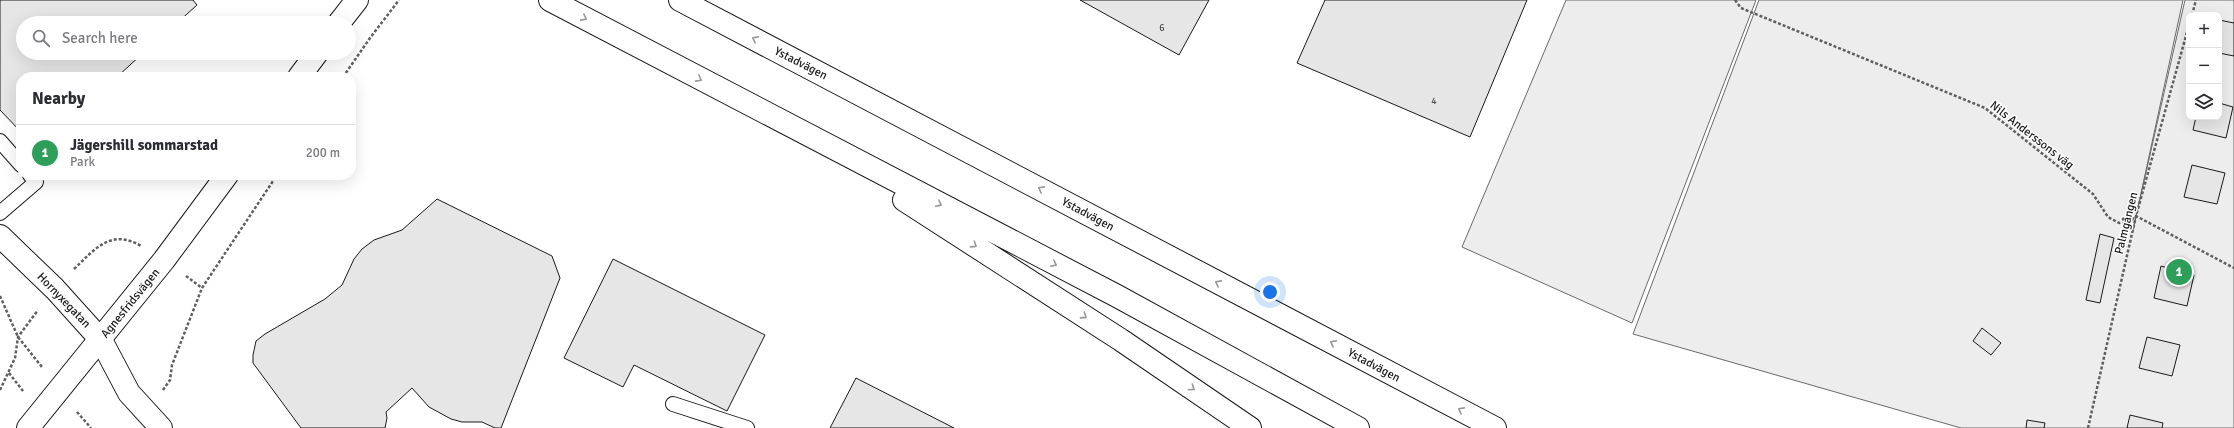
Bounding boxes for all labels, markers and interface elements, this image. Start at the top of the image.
map controls [2186,12,2222,120]
button: + [2186,12,2222,48]
one-way arrow [580,14,588,21]
search box [16,16,356,60]
house number: 6 [1159,22,1165,34]
icon: search [30,27,52,49]
text: Search here [62,29,138,47]
one-way arrow [752,36,759,44]
street label: Ystadvägen [772,44,830,83]
button: − [2186,48,2222,84]
one-way arrow [695,75,702,82]
button: layers [2186,84,2222,120]
text: Nearby [32,88,85,109]
house number: 4 [1431,95,1437,107]
street label: Nils Anderssons väg [1987,98,2077,173]
text: Jägershill sommarstad [70,136,218,154]
text: 1 [41,145,49,161]
text: 200 m [306,145,340,161]
text: Park [70,154,95,170]
one-way arrow [1038,186,1045,193]
street label: Palmgången [2112,190,2141,256]
street label: Ystadvägen [1059,194,1117,235]
one-way arrow [935,199,942,207]
one-way arrow [970,241,977,248]
pin: 1 [2166,257,2192,287]
one-way arrow [1050,259,1057,266]
street label: Agnesfridsvägen [98,265,163,341]
street label: Hornyxegatan [34,270,94,331]
one-way arrow [1215,280,1222,287]
your location [1260,282,1280,302]
one-way arrow [1080,311,1087,318]
one-way arrow [1330,340,1337,348]
street label: Ystadvägen [1345,345,1403,386]
one-way arrow [1188,383,1195,391]
one-way arrow [1457,407,1465,415]

